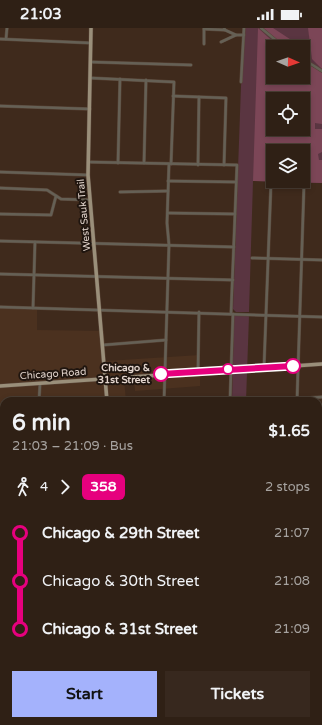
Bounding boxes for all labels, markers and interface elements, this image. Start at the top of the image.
text: 21:03 [20,5,62,23]
north arrow [266,40,310,84]
map controls [266,40,310,188]
button: locate [266,92,310,136]
button: layers [266,144,310,188]
street label: West Sauk Trail [75,178,93,252]
unlabelled marker [285,358,301,374]
place label: Chicago & 31st Street [98,362,150,386]
unlabelled marker [222,363,234,375]
street label: Chicago Road [19,366,87,382]
marker: Chicago & 31st Street [153,366,169,382]
text: 6 min [12,410,71,436]
text: $1.65 [269,422,310,440]
text: 21:03 – 21:09 · Bus [12,438,133,454]
icon: walk [12,476,34,498]
icon: forward [54,476,76,498]
text: 358 [90,478,117,495]
text: 4 [40,479,48,495]
text: 2 stops [265,479,310,495]
text: Chicago & 29th Street [42,524,200,542]
text: 21:07 [274,525,310,541]
text: Chicago & 30th Street [42,572,200,590]
text: 21:08 [274,573,310,589]
text: Chicago & 31st Street [42,620,198,638]
text: 21:09 [274,621,310,637]
button: Start [12,671,157,717]
button: Tickets [165,671,310,717]

